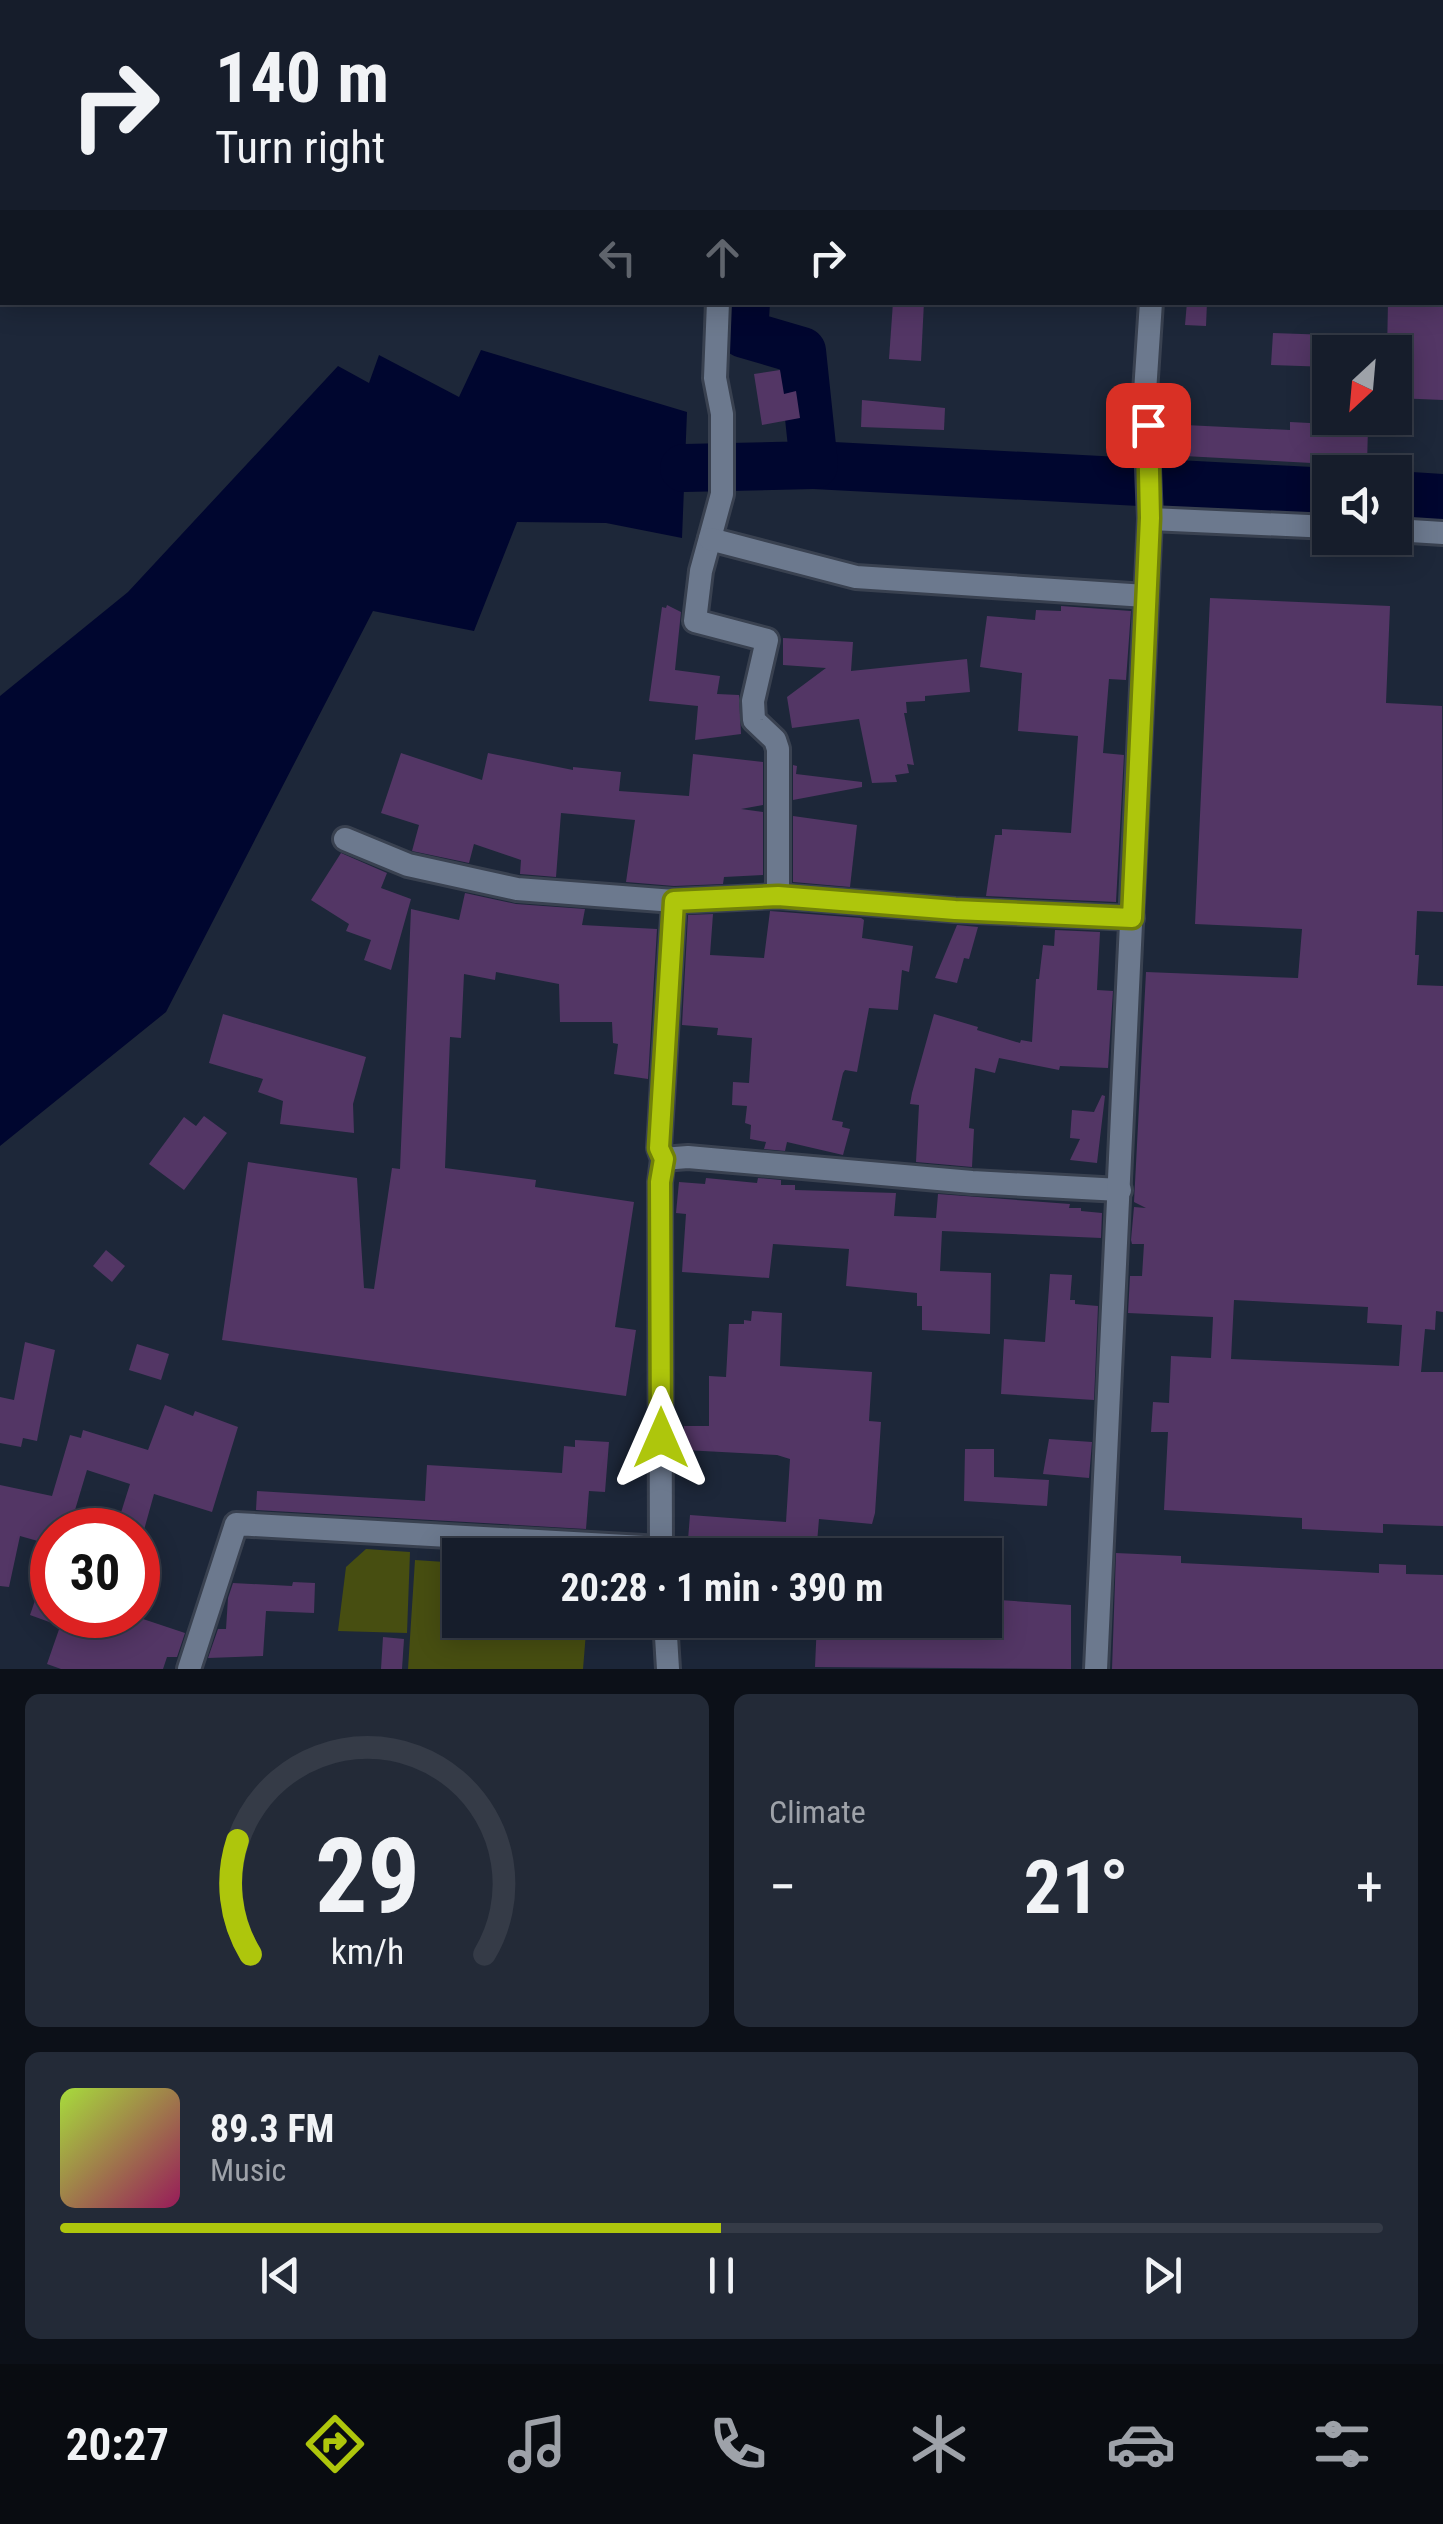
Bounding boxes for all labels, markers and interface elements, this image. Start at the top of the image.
text: 140 m [215,37,389,119]
icon: right [50,40,180,170]
text: Turn right [215,121,385,174]
icon: left [590,230,645,285]
icon: ahead [695,230,750,285]
icon: right [800,230,855,285]
north arrow [1312,335,1412,435]
map controls [1312,335,1412,555]
pin [1106,383,1191,468]
icon: arrive [1121,398,1176,453]
button: sound [1312,455,1412,555]
position arrow [609,1386,713,1490]
speed limit sign: 30 [30,1508,160,1638]
text: 20:28 · 1 min · 390 m [561,1566,883,1610]
text: Climate [769,1793,866,1831]
text: 29 [314,1816,420,1937]
text: 21° [1024,1843,1129,1931]
text: − [769,1855,797,1919]
text: + [1356,1855,1383,1919]
text: km/h [330,1931,404,1973]
text: 89.3 FM [210,2107,334,2151]
text: Music [210,2151,286,2189]
icon: previous [253,2248,308,2303]
icon: pause [694,2248,749,2303]
icon: next [1135,2248,1190,2303]
icon: directions [300,2409,370,2479]
icon: music [502,2409,572,2479]
icon: phone [703,2409,773,2479]
icon: climate [904,2409,974,2479]
icon: car [1106,2409,1176,2479]
icon: filters [1307,2409,1377,2479]
text: 20:27 [66,2418,169,2471]

